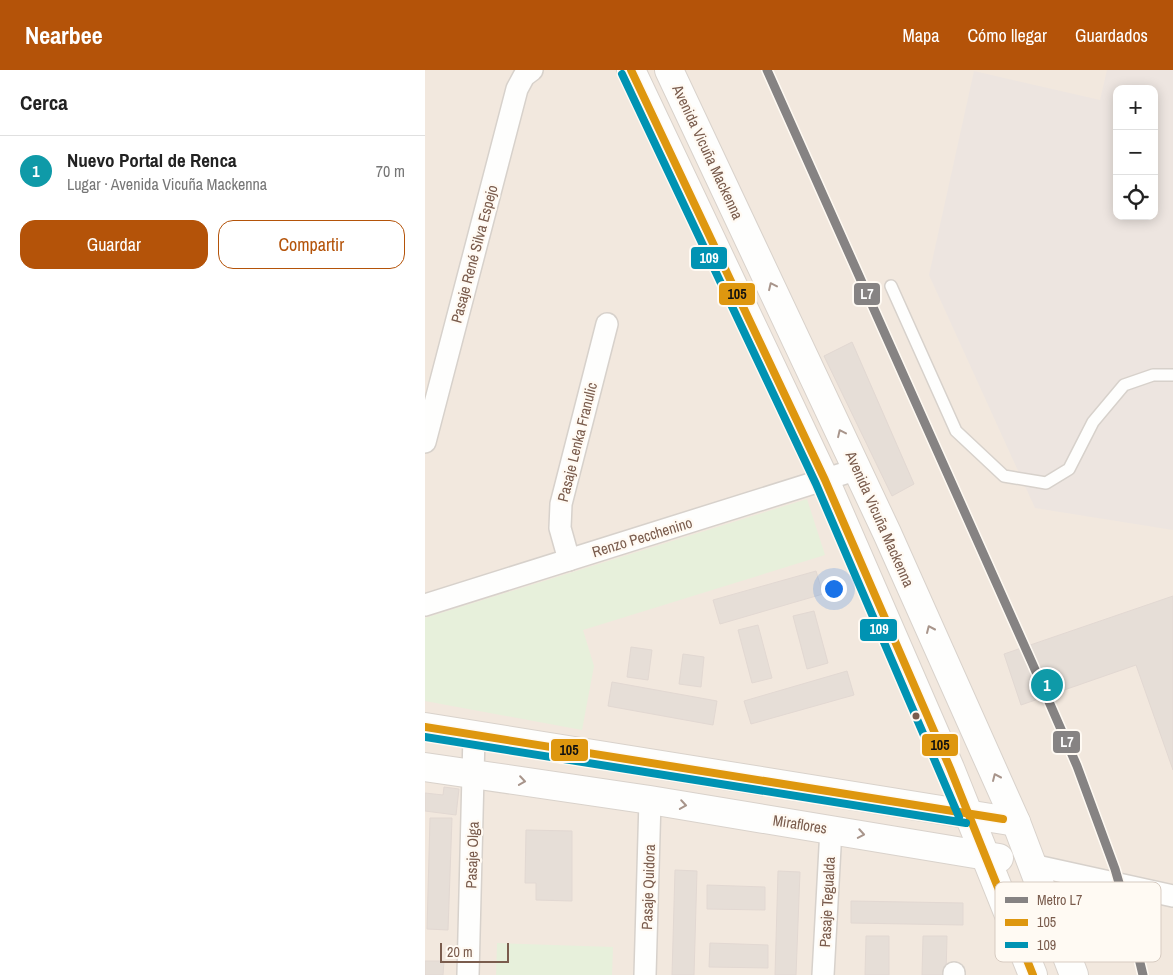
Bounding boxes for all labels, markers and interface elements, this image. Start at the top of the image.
text: Nearbee [25,19,103,51]
text: Mapa [902,23,939,48]
text: Cómo llegar [967,23,1047,48]
text: Guardados [1075,23,1148,48]
street label: Avenida Vicuña Mackenna [667,80,749,223]
map controls [1113,85,1158,220]
button: + [1113,85,1158,130]
text: Cerca [20,88,68,117]
button: − [1113,130,1158,175]
text: Nuevo Portal de Renca [67,147,237,173]
text: 1 [32,160,40,182]
text: 70 m [376,160,405,182]
text: Lugar · Avenida Vicuña Mackenna [67,173,267,195]
button: locate [1113,175,1158,220]
street label: Pasaje René Silva Espejo [445,182,503,325]
button: Guardar [20,220,208,269]
button: Compartir [218,220,405,269]
line badge: 109 [690,246,728,270]
text: 109 [699,249,719,267]
line badge: 105 [718,282,756,306]
one-way arrow [767,282,778,291]
line badge: L7 [853,282,881,306]
text: 105 [727,285,747,303]
text: L7 [860,285,874,303]
street label: Pasaje Lenka Franulic [552,380,602,504]
one-way arrow [837,429,847,438]
street label: Avenida Vicuña Mackenna [840,447,919,590]
street label: Renzo Pecchenino [589,512,695,562]
your location [821,576,847,602]
line badge: 109 [859,618,898,642]
text: 109 [869,620,889,638]
one-way arrow [926,625,936,634]
pin: 1 [1031,666,1063,704]
unlabelled marker [911,711,921,721]
line badge: L7 [1052,730,1081,754]
line badge: 105 [921,733,959,757]
text: L7 [1060,733,1074,751]
text: 105 [930,736,950,754]
line badge: 105 [550,738,589,762]
text: 105 [559,741,579,759]
one-way arrow [992,773,1003,782]
one-way arrow [518,775,526,786]
one-way arrow [679,799,687,810]
street label: Miraflores [771,809,829,839]
street label: Pasaje Olga [460,821,484,889]
one-way arrow [856,828,865,838]
street label: Pasaje Quidora [636,844,660,930]
street label: Pasaje Tegualda [814,856,840,948]
legend [995,882,1161,962]
text: Metro L7 [1037,891,1082,909]
text: 105 [1037,913,1056,931]
text: 109 [1037,936,1056,954]
scale bar [440,940,509,963]
text: 20 m [447,943,473,961]

